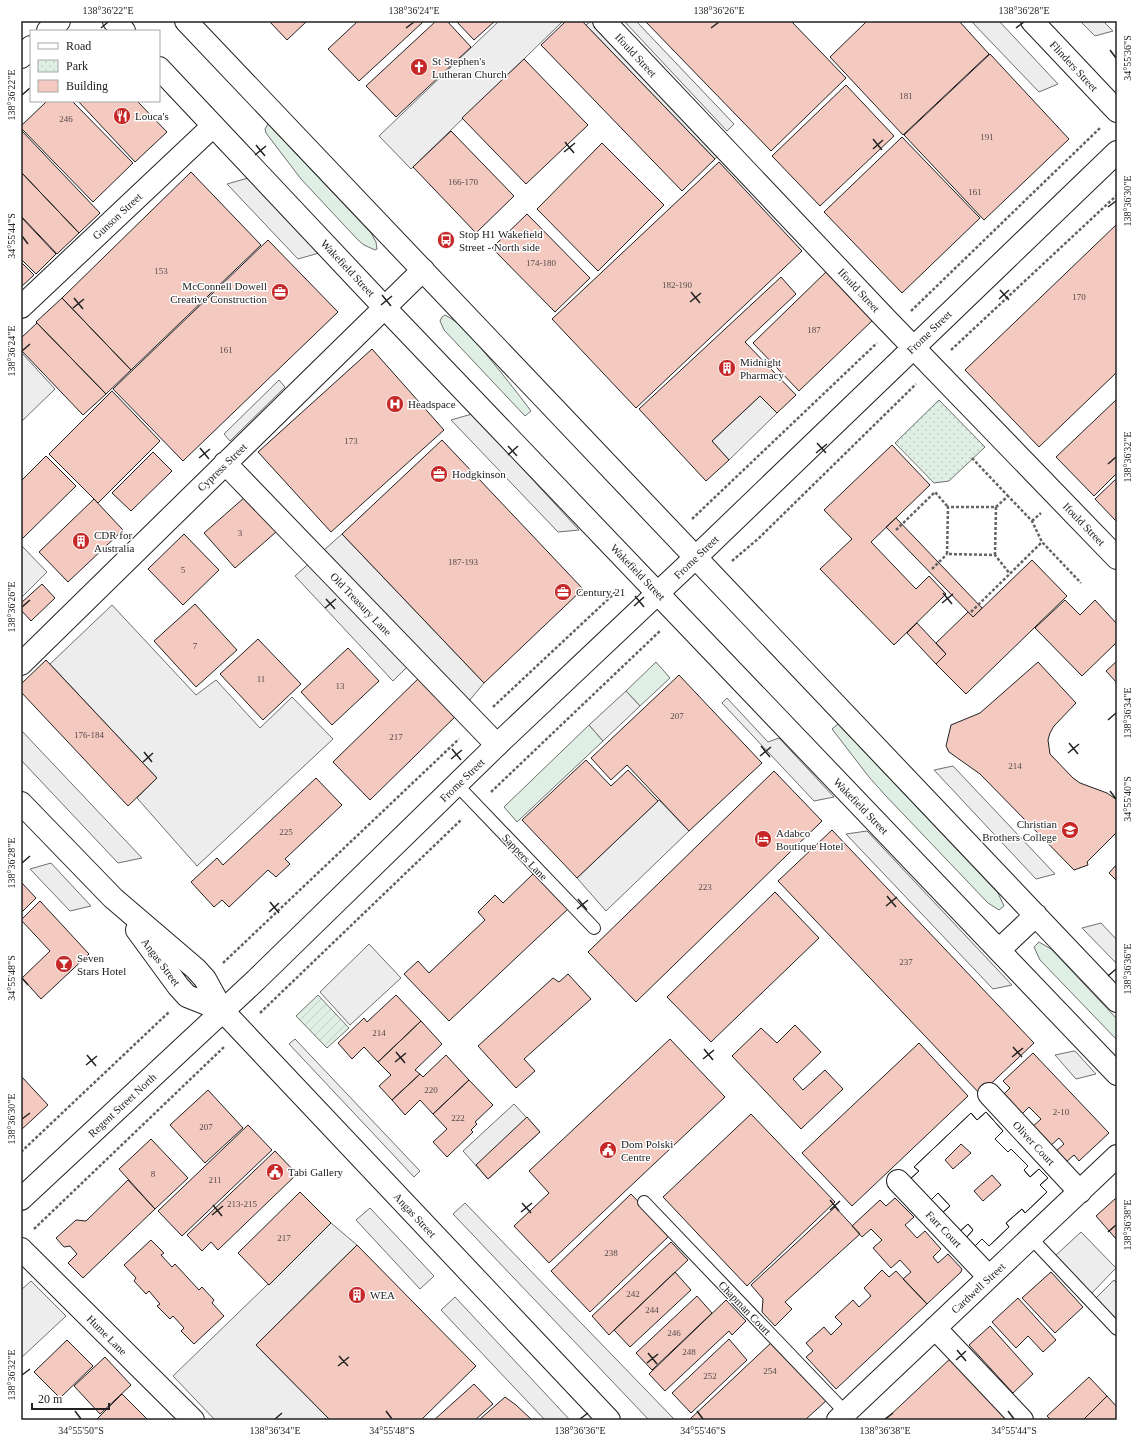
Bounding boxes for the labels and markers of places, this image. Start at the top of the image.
place label: St Stephen's Lutheran Church [432,55,507,80]
church icon: St Stephen's Lutheran Church [409,57,429,77]
restaurant icon: Louca's [112,106,132,126]
place label: Louca's [135,110,169,122]
place label: Stop H1 Wakefield Street - North side [459,228,543,253]
bus stop icon: Stop H1 Wakefield Street - North side [436,230,456,250]
place label: McConnell Dowell Creative Construction [170,280,267,305]
office icon: McConnell Dowell Creative Construction [270,282,290,302]
place label: Midnight Pharmacy [740,356,784,381]
building icon: Midnight Pharmacy [717,358,737,378]
hospital icon: Headspace [385,394,405,414]
place label: Headspace [408,398,456,410]
office icon: Hodgkinson [429,464,449,484]
place label: Hodgkinson [452,468,506,480]
place label: CDR for Australia [94,529,134,554]
building icon: CDR for Australia [71,531,91,551]
office icon: Century 21 [553,582,573,602]
place label: Century 21 [576,586,625,598]
place label: Christian Brothers College [982,818,1057,843]
school or university icon: Christian Brothers College [1060,820,1080,840]
place label: Adabco Boutique Hotel [776,827,844,852]
hotel icon: Adabco Boutique Hotel [753,829,773,849]
place label: Seven Stars Hotel [77,952,126,977]
bar icon: Seven Stars Hotel [54,954,74,974]
place label: Dom Polski Centre [621,1138,673,1163]
public building icon: Dom Polski Centre [598,1140,618,1160]
public building icon: Tabi Gallery [265,1162,285,1182]
place label: Tabi Gallery [288,1166,344,1178]
building icon: WEA [347,1285,367,1305]
place label: WEA [370,1289,395,1301]

